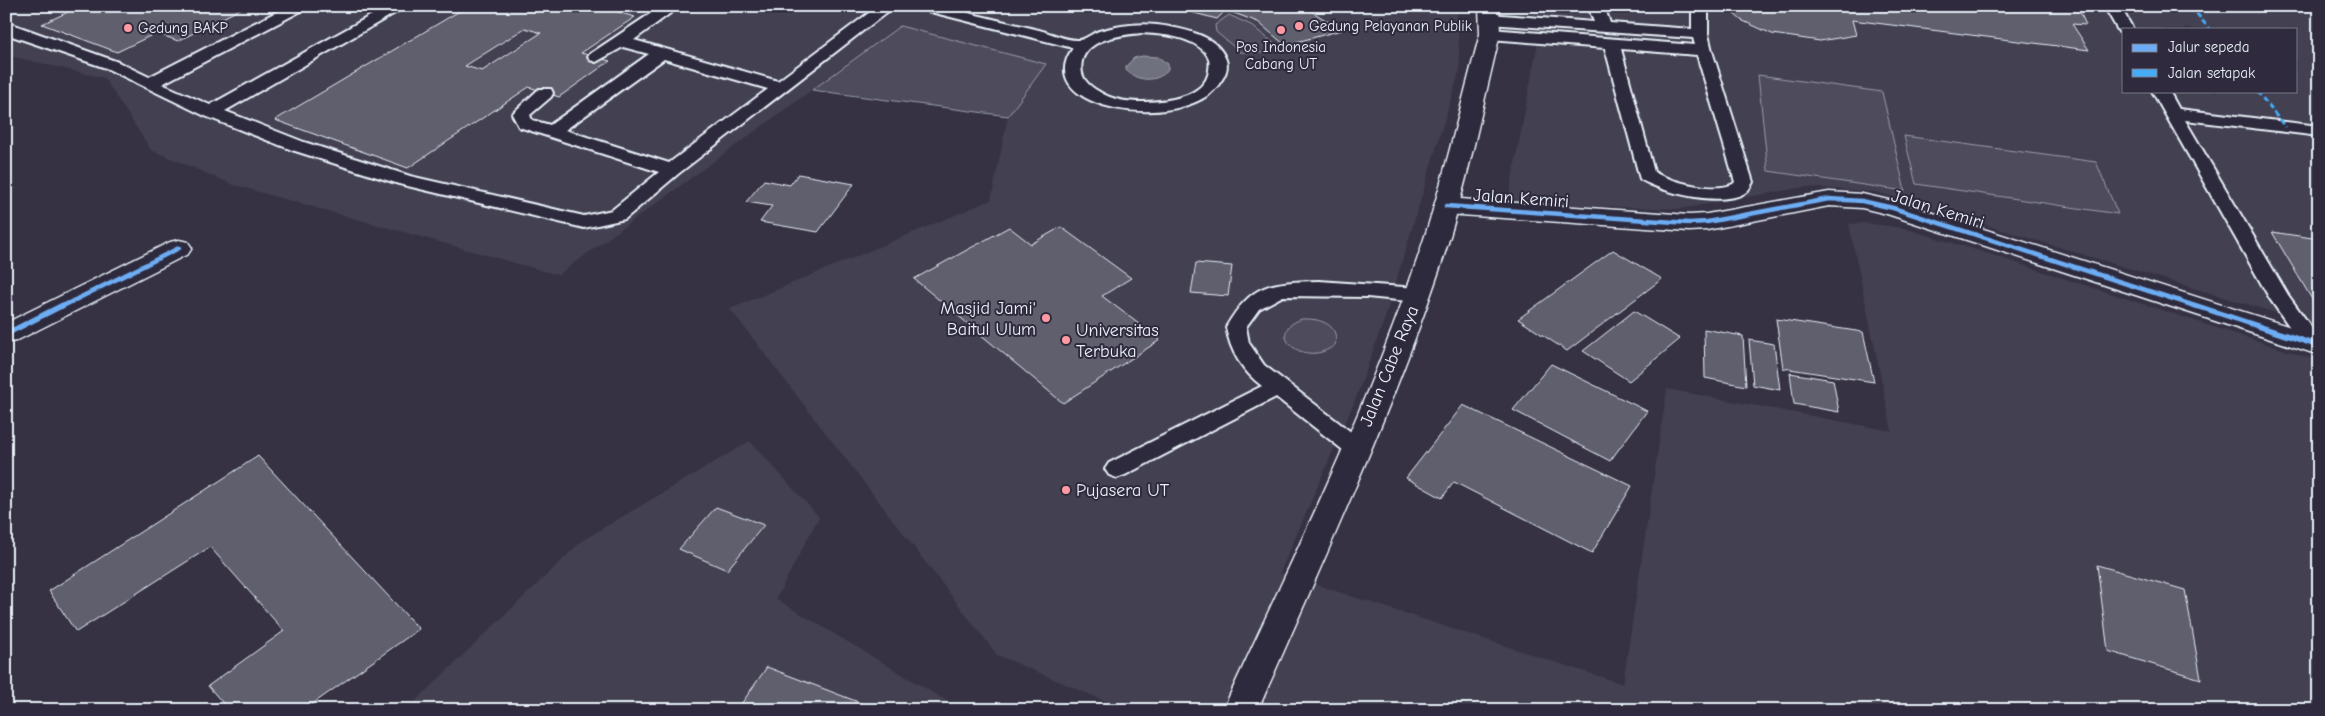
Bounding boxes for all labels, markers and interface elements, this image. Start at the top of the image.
place label: Gedung Pelayanan Publik [1309,17,1473,35]
place label: Gedung BAKP [138,19,229,37]
marker: Gedung Pelayanan Publik [1293,20,1305,32]
marker: Gedung BAKP [122,22,134,34]
marker: Pos Indonesia Cabang UT [1275,24,1287,36]
legend [2122,28,2298,92]
place label: Pos Indonesia Cabang UT [1236,38,1326,73]
text: Jalur sepeda [2168,38,2249,56]
text: Jalan setapak [2168,64,2256,82]
street label: Jalan Kemiri [1472,185,1570,212]
street label: Jalan Kemiri [1889,185,1987,234]
place label: Masjid Jami' Baitul Ulum [940,298,1036,340]
street label: Jalan Cabe Raya [1356,303,1423,430]
marker: Masjid Jami' Baitul Ulum [1040,312,1052,324]
place label: Universitas Terbuka [1076,320,1159,362]
marker: Universitas Terbuka [1060,334,1072,346]
place label: Pujasera UT [1076,480,1170,501]
marker: Pujasera UT [1060,484,1072,496]

